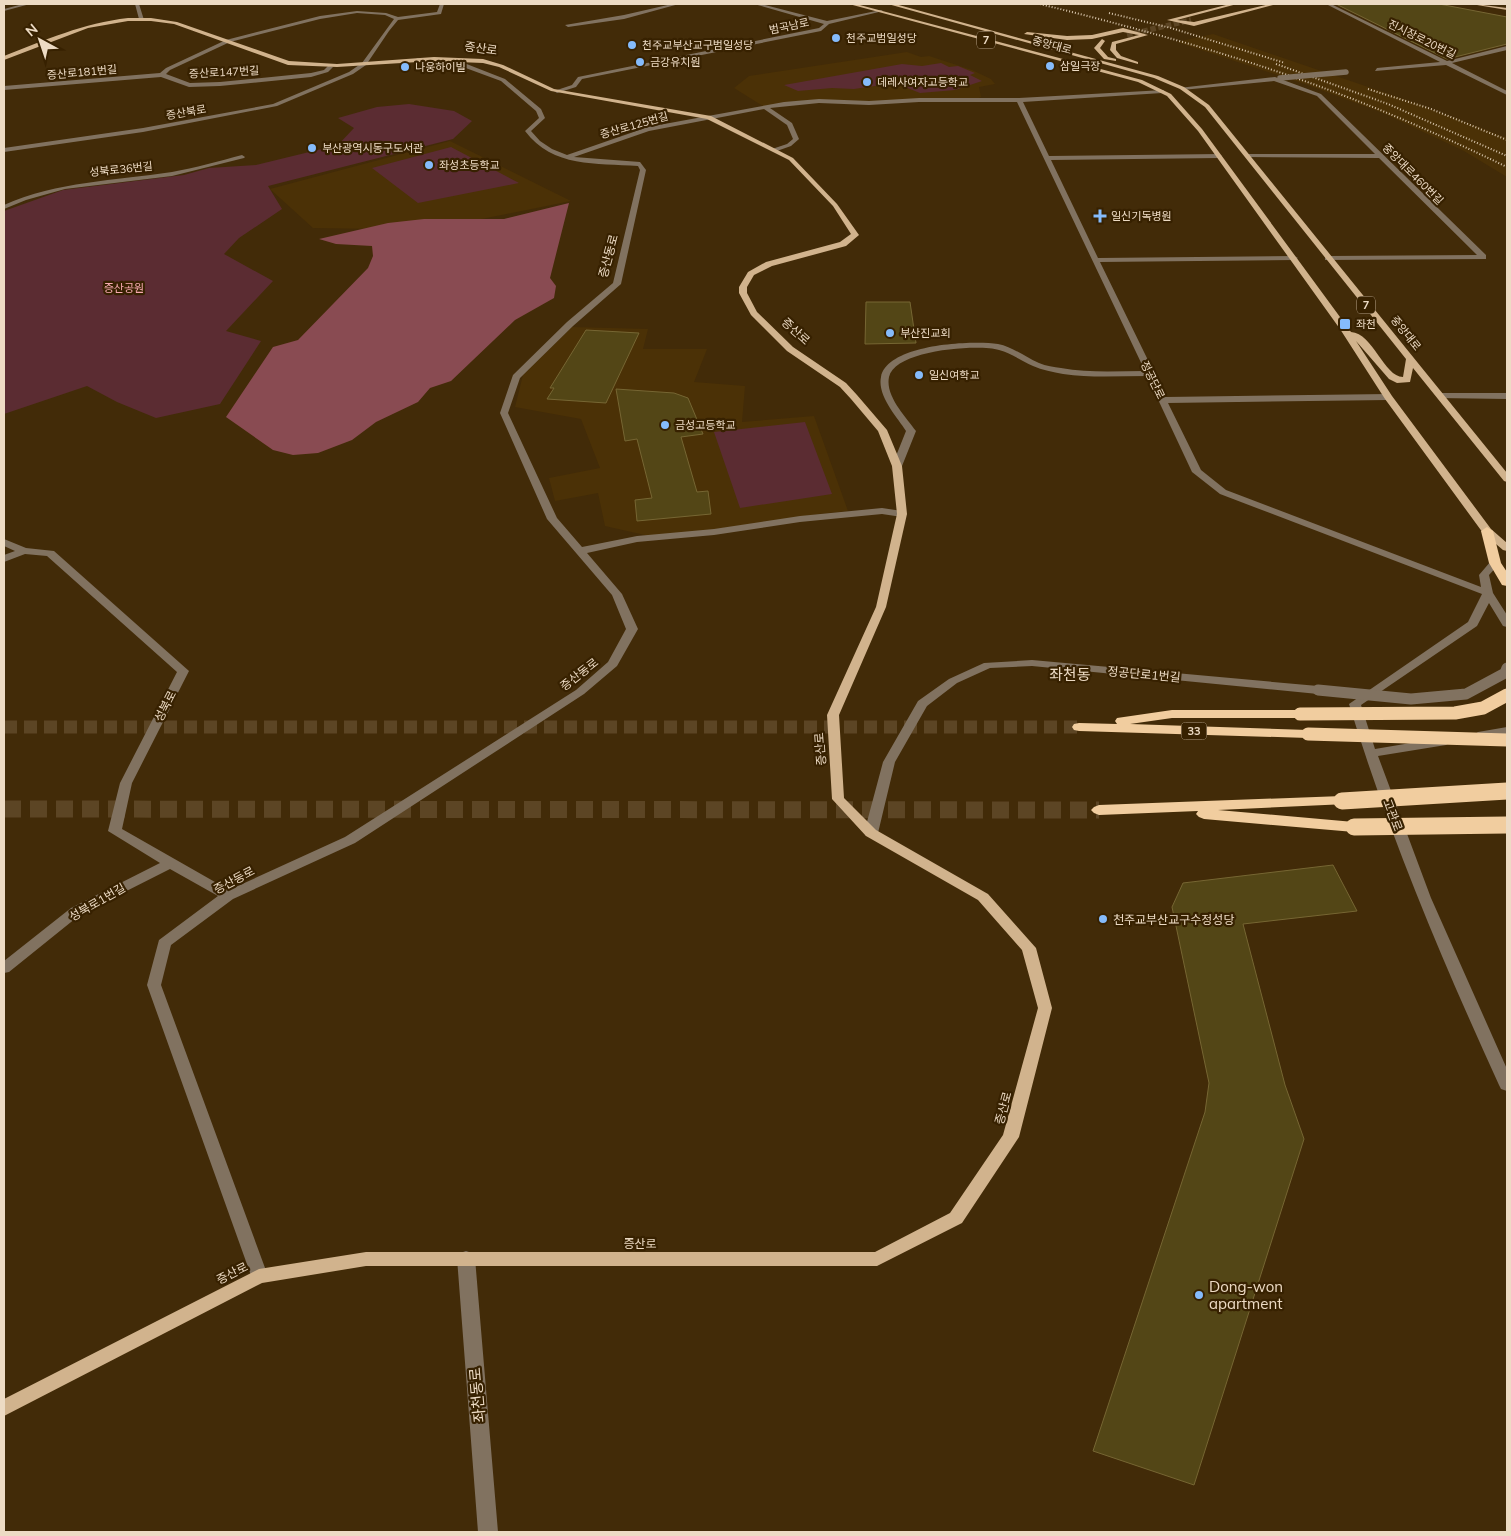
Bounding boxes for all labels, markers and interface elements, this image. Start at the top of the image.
north arrow [15,15,65,65]
street label: 범곡남로 [768,15,810,37]
street label: 진시장로20번길 [1386,17,1458,61]
text: N [22,20,41,40]
place label: 천주교범일성당 [846,31,917,45]
marker: 천주교범일성당 [830,32,842,44]
road number: 7 [977,32,995,48]
street label: 중앙대로 [1031,33,1073,57]
street label: 증산로 [464,38,498,58]
place label: 천주교부산교구범일성당 [642,38,753,52]
marker: 천주교부산교구범일성당 [626,39,638,51]
place label: 금강유치원 [650,55,701,69]
marker: 금강유치원 [634,56,646,68]
place label: 삼일극장 [1060,59,1100,73]
place label: 나웅하이빌 [415,60,466,74]
marker: 삼일극장 [1044,60,1056,72]
marker: 나웅하이빌 [399,61,411,73]
street label: 증산로181번길 [46,62,118,82]
street label: 증산로147번길 [188,63,260,81]
place label: 데레사여자고등학교 [877,75,968,89]
marker: 데레사여자고등학교 [861,76,873,88]
street label: 증산북로 [165,102,207,122]
street label: 증산로125번길 [598,109,670,141]
place label: 부산광역시동구도서관 [322,141,423,155]
street label: 중앙대로460번길 [1380,141,1446,207]
marker: 부산광역시동구도서관 [306,142,318,154]
place label: 좌성초등학교 [439,158,500,172]
street label: 성북로36번길 [89,159,153,179]
marker: 좌성초등학교 [423,159,435,171]
marker: 일신기독병원 [1093,209,1107,223]
place label: 일신기독병원 [1111,209,1172,223]
street label: 증산동로 [595,233,621,279]
park label: 증산공원 [104,281,144,295]
road number: 7 [1357,296,1375,314]
street label: 중앙대로 [1388,313,1424,353]
street label: 증산로 [779,314,813,348]
marker: 좌천 [1338,317,1352,331]
place label: 좌천 [1356,317,1376,331]
place label: 부산진교회 [900,326,951,340]
marker: 부산진교회 [884,327,896,339]
street label: 정공단로 [1138,359,1168,401]
place label: 일신여학교 [929,368,980,382]
marker: 일신여학교 [913,369,925,381]
place label: 금성고등학교 [675,418,736,432]
marker: 금성고등학교 [659,419,671,431]
street label: 증산동로 [557,654,601,694]
street label: 정공단로1번길 [1107,663,1181,685]
district label: 좌천동 [1049,665,1091,684]
street label: 성북로 [151,688,179,724]
road number: 33 [1182,722,1206,739]
street label: 증산로 [811,732,829,766]
street label: 고관로 [1380,797,1406,833]
street label: 증산동로 [211,863,257,897]
street label: 성북로1번길 [66,880,128,924]
place label: 천주교부산교구수정성당 [1113,912,1234,927]
marker: 천주교부산교구수정성당 [1097,913,1109,925]
street label: 증산로 [991,1090,1015,1126]
street label: 증산로 [623,1236,657,1251]
street label: 증산로 [214,1259,250,1287]
place label: Dong-won apartment [1209,1277,1283,1313]
marker: Dong-won apartment [1193,1289,1205,1301]
street label: 좌천동로 [465,1367,489,1423]

